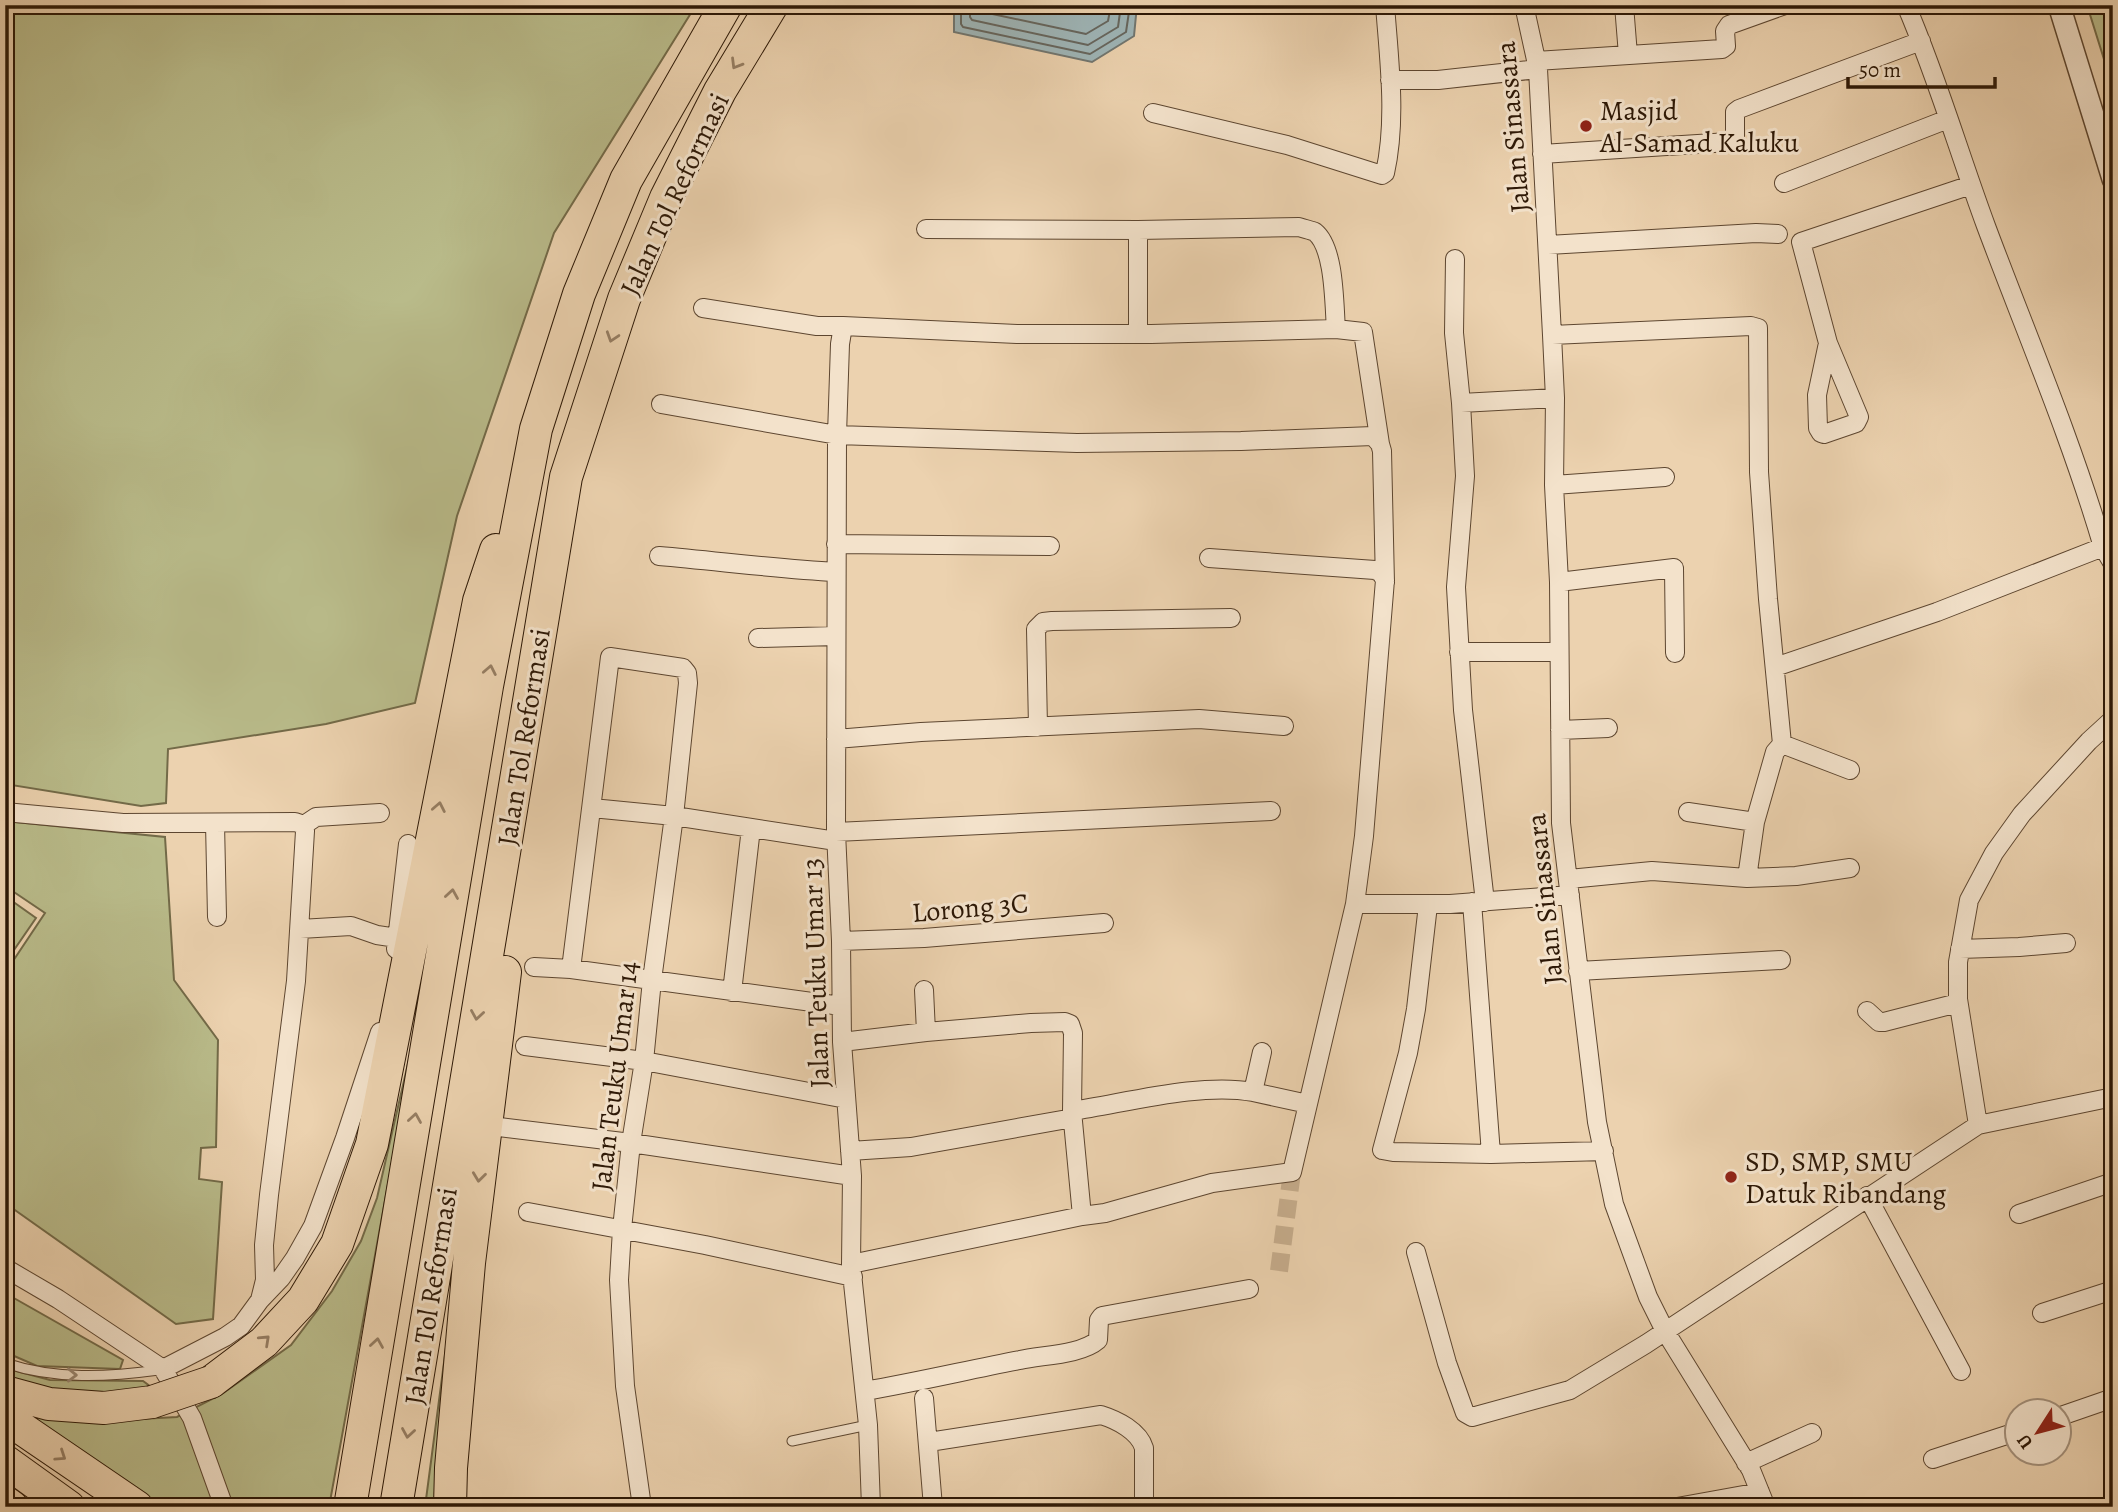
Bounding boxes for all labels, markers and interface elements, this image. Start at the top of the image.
street label: Jalan Sinassara [1487,40,1539,214]
scale bar [1848,46,1996,90]
one-way arrow [732,56,745,69]
text: 50 m [1859,56,1901,84]
street label: Jalan Tol Reformasi [611,87,739,302]
place label: Masjid Al-Samad Kaluku [1599,92,1800,162]
marker: Masjid Al-Samad Kaluku [1578,118,1594,134]
one-way arrow [606,330,620,343]
street label: Jalan Tol Reformasi [488,626,560,849]
one-way arrow [482,664,497,676]
one-way arrow [430,801,445,813]
street label: Jalan Sinassara [1517,811,1573,986]
street label: Jalan Teuku Umar 13 [793,857,839,1089]
street label: Lorong 3C [910,884,1030,932]
one-way arrow [444,888,459,900]
street label: Jalan Teuku Umar 14 [582,959,648,1193]
one-way arrow [470,1009,485,1021]
one-way arrow [407,1112,422,1124]
place label: SD, SMP, SMU Datuk Ribandang [1745,1143,1946,1213]
marker: SD, SMP, SMU Datuk Ribandang [1723,1169,1739,1185]
one-way arrow [472,1171,487,1183]
street label: Jalan Tol Reformasi [395,1185,467,1408]
one-way arrow [257,1336,270,1348]
one-way arrow [369,1337,384,1349]
one-way arrow [67,1367,78,1383]
north arrow [2002,1396,2072,1466]
one-way arrow [401,1427,416,1439]
text: U [2011,1428,2039,1454]
one-way arrow [54,1448,67,1461]

